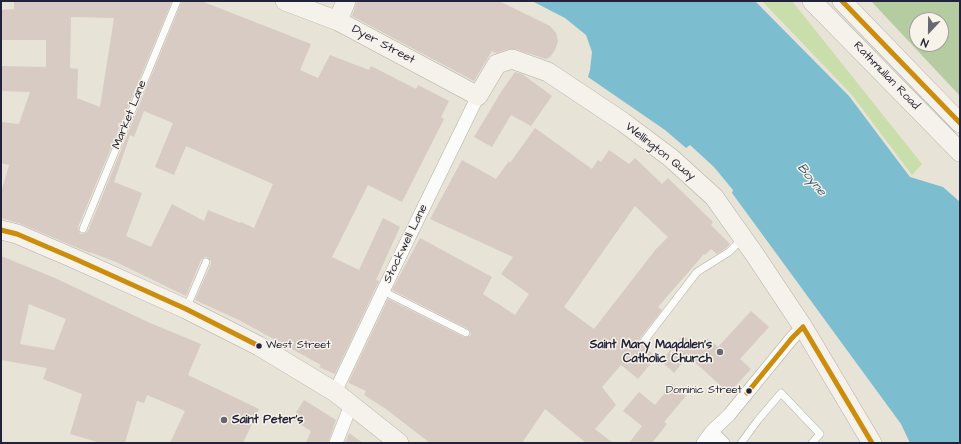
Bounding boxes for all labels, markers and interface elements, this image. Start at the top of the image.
north arrow [909,12,949,52]
street label: Dyer Street [349,22,417,68]
text: N [919,34,931,51]
street label: Rathmullan Road [850,39,922,113]
street label: Market Lane [110,78,150,152]
street label: Wellington Quay [622,120,698,184]
water label: Boyne [793,161,829,199]
street label: Stockwell Lane [381,202,431,286]
place label: Saint Mary Magdalen's Catholic Church [590,338,712,366]
place label: West Street [266,339,331,353]
marker: West Street [254,341,264,351]
marker: Saint Mary Magdalen's Catholic Church [715,347,725,357]
place label: Dominic Street [666,384,742,398]
marker: Dominic Street [744,386,754,396]
place label: Saint Peter's [232,413,303,427]
marker: Saint Peter's [219,415,229,425]

